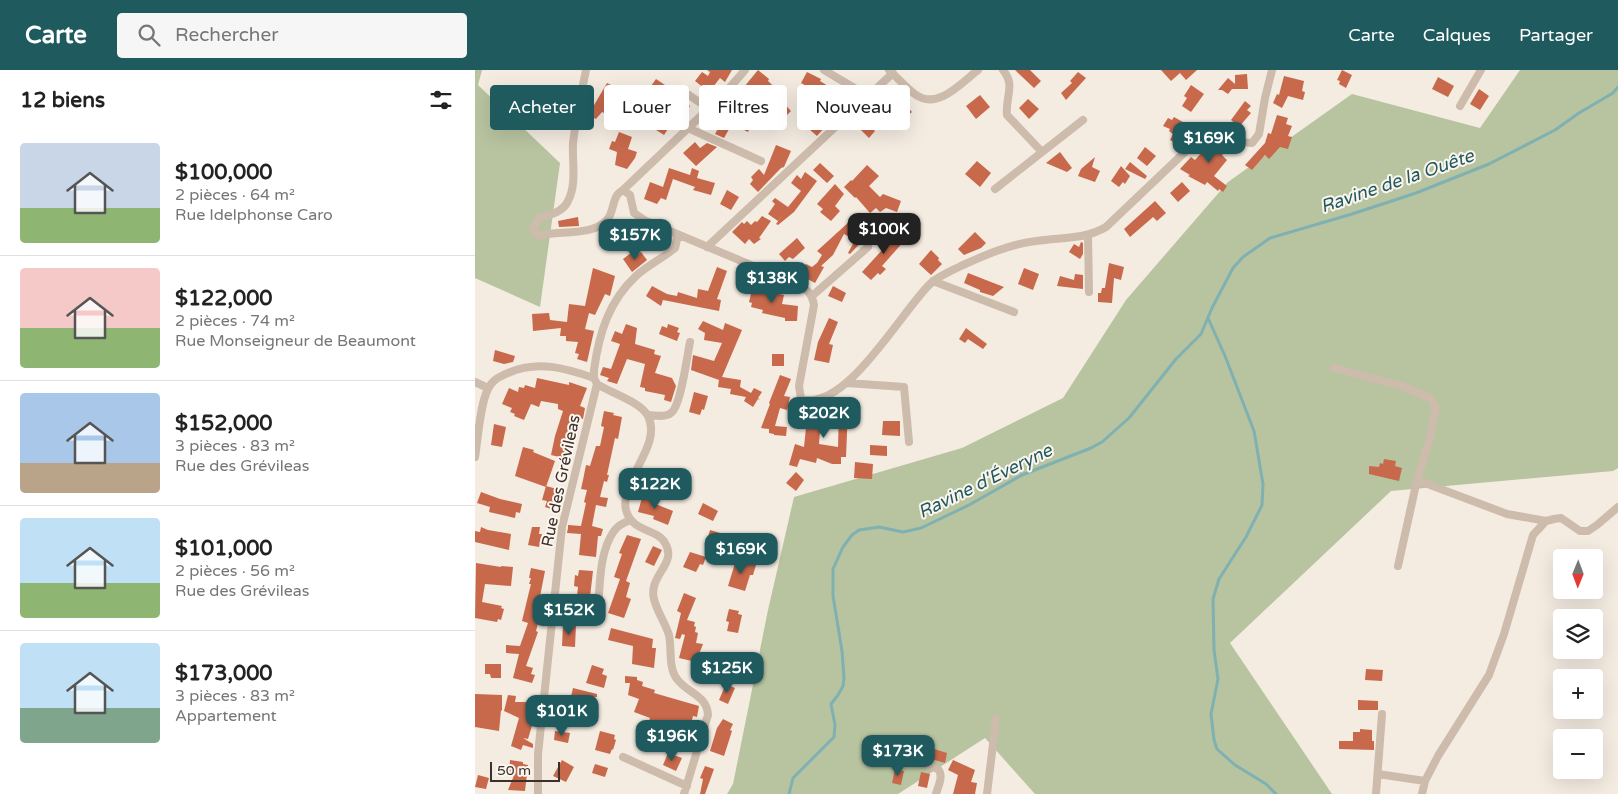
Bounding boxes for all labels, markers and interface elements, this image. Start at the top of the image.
search box [117,13,467,58]
text: Carte [25,21,87,50]
icon: search [135,21,163,49]
text: Rechercher [175,24,278,46]
text: Carte [1348,24,1395,46]
text: Calques [1423,24,1491,46]
text: Partager [1519,24,1593,46]
chip: Acheter [490,85,594,130]
chip: Louer [604,85,689,130]
chip: Filtres [699,85,787,130]
chip: Nouveau [797,85,910,130]
icon: filters [427,86,455,114]
text: 12 biens [20,88,105,113]
pin: $169K [1174,122,1244,164]
text: $169K [1184,128,1234,148]
water label: Ravine de la Ouête [1317,144,1477,218]
text: $100,000 [175,160,273,185]
icon: home [60,163,120,223]
text: 2 pièces · 64 m² [175,185,295,205]
text: Rue Idelphonse Caro [175,205,333,225]
pin: $100K [849,212,919,255]
pin: $157K [600,218,670,261]
text: $100K [859,219,909,239]
text: $157K [610,225,660,245]
pin: $138K [737,262,807,304]
text: $138K [747,268,797,288]
text: $122,000 [175,286,273,311]
icon: home [60,288,120,348]
text: 2 pièces · 74 m² [175,311,295,331]
text: Rue Monseigneur de Beaumont [175,331,416,351]
pin: $202K [789,396,859,439]
text: $202K [799,403,849,423]
text: $152,000 [175,411,273,436]
icon: home [60,413,120,473]
street label: Rue des Grévileas [537,413,585,549]
text: 3 pièces · 83 m² [175,436,295,456]
water label: Ravine d'Éveryne [914,439,1056,523]
text: Rue des Grévileas [175,456,310,476]
pin: $122K [620,468,690,510]
text: $122K [630,474,680,494]
pin: $169K [706,532,776,575]
text: $101,000 [175,536,273,561]
icon: home [60,538,120,598]
text: $169K [716,539,766,559]
north arrow [1553,549,1603,599]
map controls [1553,549,1603,779]
text: 2 pièces · 56 m² [175,561,295,581]
text: Rue des Grévileas [175,581,310,601]
pin: $152K [534,594,604,636]
text: $152K [544,600,594,620]
button: layers [1553,609,1603,659]
pin: $125K [692,652,762,694]
text: $125K [702,658,752,678]
text: $173,000 [175,661,273,686]
icon: home [60,663,120,723]
button: + [1553,669,1603,719]
text: 3 pièces · 83 m² [175,686,295,706]
pin: $101K [527,694,597,737]
text: $101K [537,701,587,721]
text: Appartement [175,706,277,726]
pin: $196K [637,720,707,762]
text: $196K [647,726,697,746]
button: − [1553,729,1603,779]
pin: $173K [863,734,933,777]
text: $173K [873,741,923,761]
scale bar [490,759,560,782]
text: 50 m [497,762,531,779]

